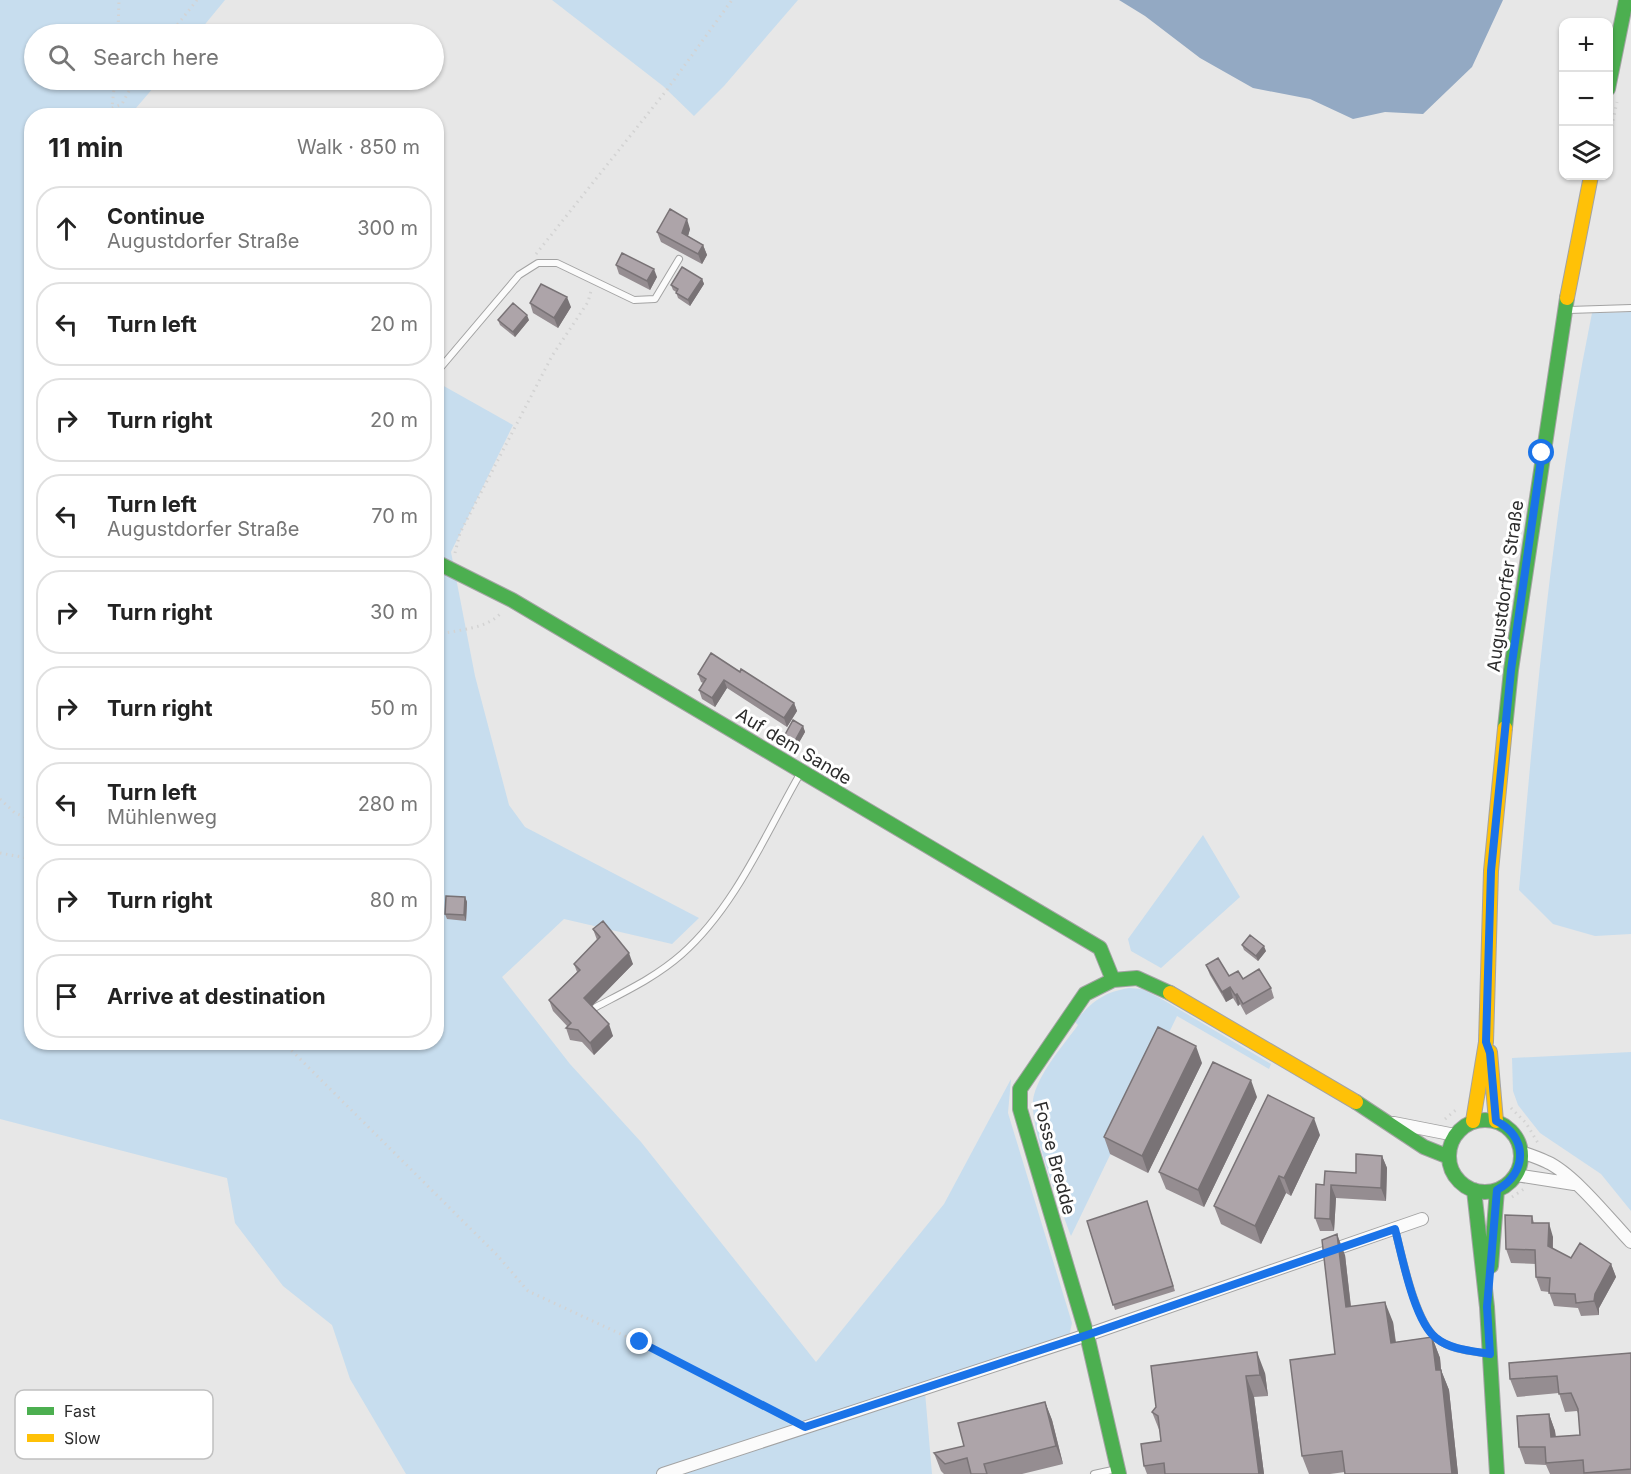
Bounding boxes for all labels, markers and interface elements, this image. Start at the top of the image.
map controls [1559,18,1613,180]
button: + [1559,18,1613,72]
search box [24,24,444,90]
icon: search [45,41,78,74]
text: Search here [93,44,219,70]
button: − [1559,72,1613,126]
button: layers [1559,126,1613,180]
text: 11 min [48,132,124,163]
text: Walk · 850 m [297,135,420,159]
text: Continue [107,203,205,229]
icon: ahead [50,212,83,245]
text: 300 m [357,216,418,240]
text: Augustdorfer Straße [107,229,299,253]
icon: left [50,308,83,341]
text: Turn left [107,311,197,337]
text: 20 m [370,312,418,336]
icon: right [50,404,83,437]
text: Turn right [107,407,213,433]
text: 20 m [370,408,418,432]
route start [1528,439,1554,465]
text: Turn left [107,491,197,517]
street label: Augustdorfer Straße [1483,499,1527,673]
icon: left [50,500,83,533]
text: 70 m [371,504,418,528]
text: Augustdorfer Straße [107,517,299,541]
icon: right [50,596,83,629]
text: Turn right [107,599,213,625]
text: 30 m [370,600,418,624]
icon: right [50,692,83,725]
text: Turn right [107,695,213,721]
text: 50 m [370,696,418,720]
street label: Auf dem Sande [732,703,856,789]
text: Turn left [107,779,197,805]
icon: left [50,788,83,821]
text: 280 m [358,792,418,816]
text: Mühlenweg [107,805,217,829]
icon: right [50,884,83,917]
text: Turn right [107,887,213,913]
text: 80 m [370,888,418,912]
icon: arrive [50,980,83,1013]
text: Arrive at destination [107,983,326,1009]
street label: Fosse Bredde [1030,1099,1080,1217]
route end [626,1328,652,1354]
legend [15,1390,213,1459]
text: Fast [64,1401,96,1421]
text: Slow [64,1428,101,1448]

